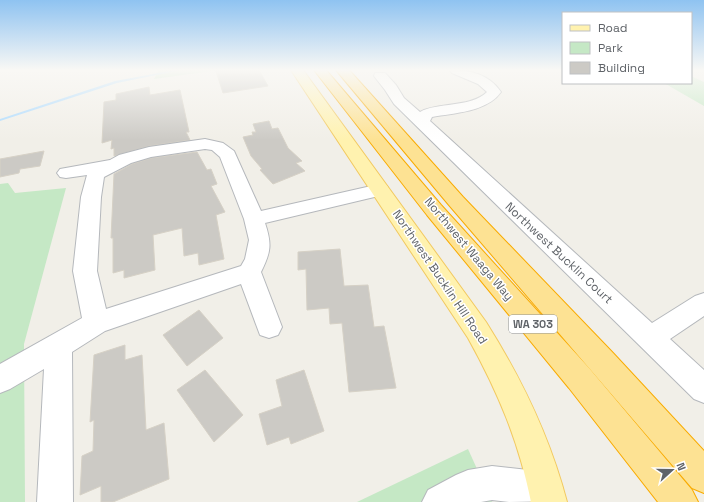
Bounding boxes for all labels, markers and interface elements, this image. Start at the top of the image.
legend [562,12,692,84]
text: Road [598,20,627,36]
text: Park [598,40,623,56]
text: Building [598,60,645,76]
street label: Northwest Waaga Way [421,194,517,304]
street label: Northwest Bucklin Court [502,199,616,307]
street label: Northwest Bucklin Hill Road [389,207,491,347]
road number: WA 303 [509,315,557,333]
north arrow [652,450,692,490]
text: N [673,460,689,472]

